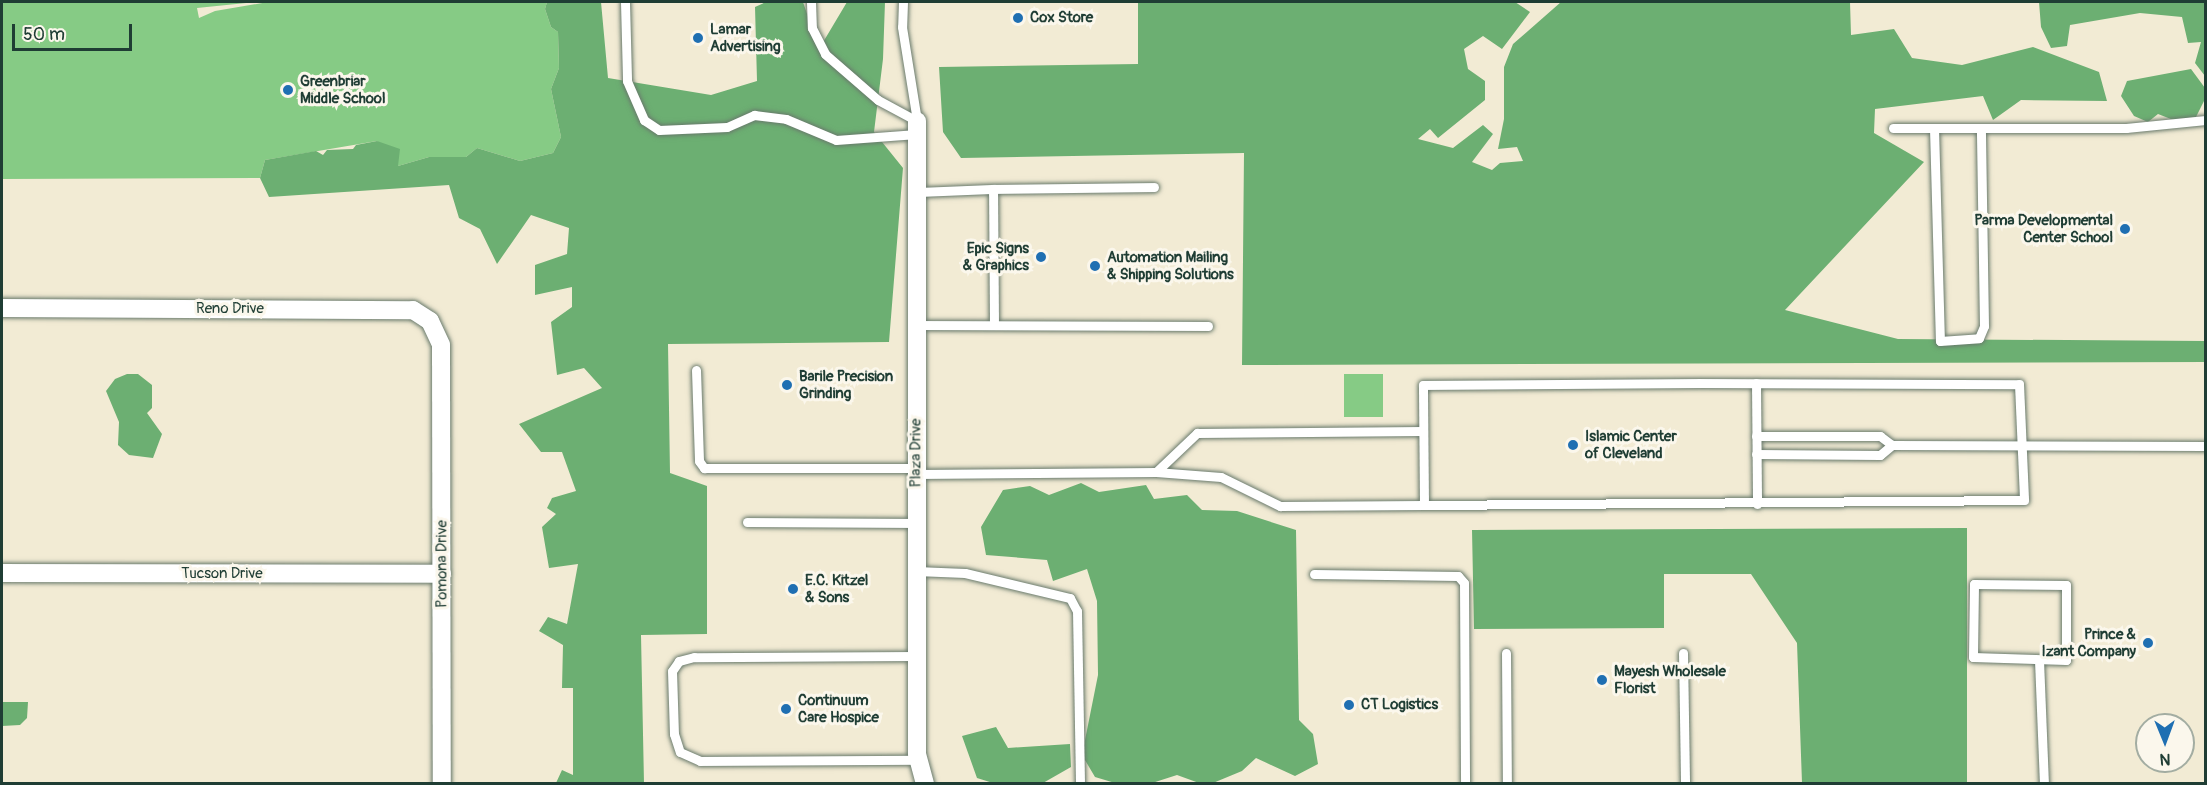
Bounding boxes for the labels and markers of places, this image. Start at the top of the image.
place label: Cox Store [1030,9,1093,27]
marker: Cox Store [1011,11,1025,25]
place label: Lamar Advertising [710,20,781,55]
marker: Lamar Advertising [691,31,705,45]
place label: Greenbriar Middle School [300,72,385,107]
marker: Greenbriar Middle School [281,83,295,97]
place label: Parma Developmental Center School [1974,211,2113,246]
marker: Parma Developmental Center School [2118,222,2132,236]
place label: Epic Signs & Graphics [963,239,1029,274]
place label: Automation Mailing & Shipping Solutions [1107,248,1234,283]
marker: Epic Signs & Graphics [1034,250,1048,264]
marker: Automation Mailing & Shipping Solutions [1088,259,1102,273]
place label: Barile Precision Grinding [799,367,893,402]
marker: Barile Precision Grinding [780,378,794,392]
place label: Islamic Center of Cleveland [1585,427,1677,462]
marker: Islamic Center of Cleveland [1566,438,1580,452]
place label: E.C. Kitzel & Sons [805,571,868,606]
marker: E.C. Kitzel & Sons [786,582,800,596]
place label: Prince & Izant Company [2041,625,2136,660]
marker: Prince & Izant Company [2141,636,2155,650]
place label: Mayesh Wholesale Florist [1614,662,1726,697]
marker: Mayesh Wholesale Florist [1595,673,1609,687]
place label: Continuum Care Hospice [798,691,879,726]
place label: CT Logistics [1361,696,1438,714]
marker: CT Logistics [1342,698,1356,712]
marker: Continuum Care Hospice [779,702,793,716]

